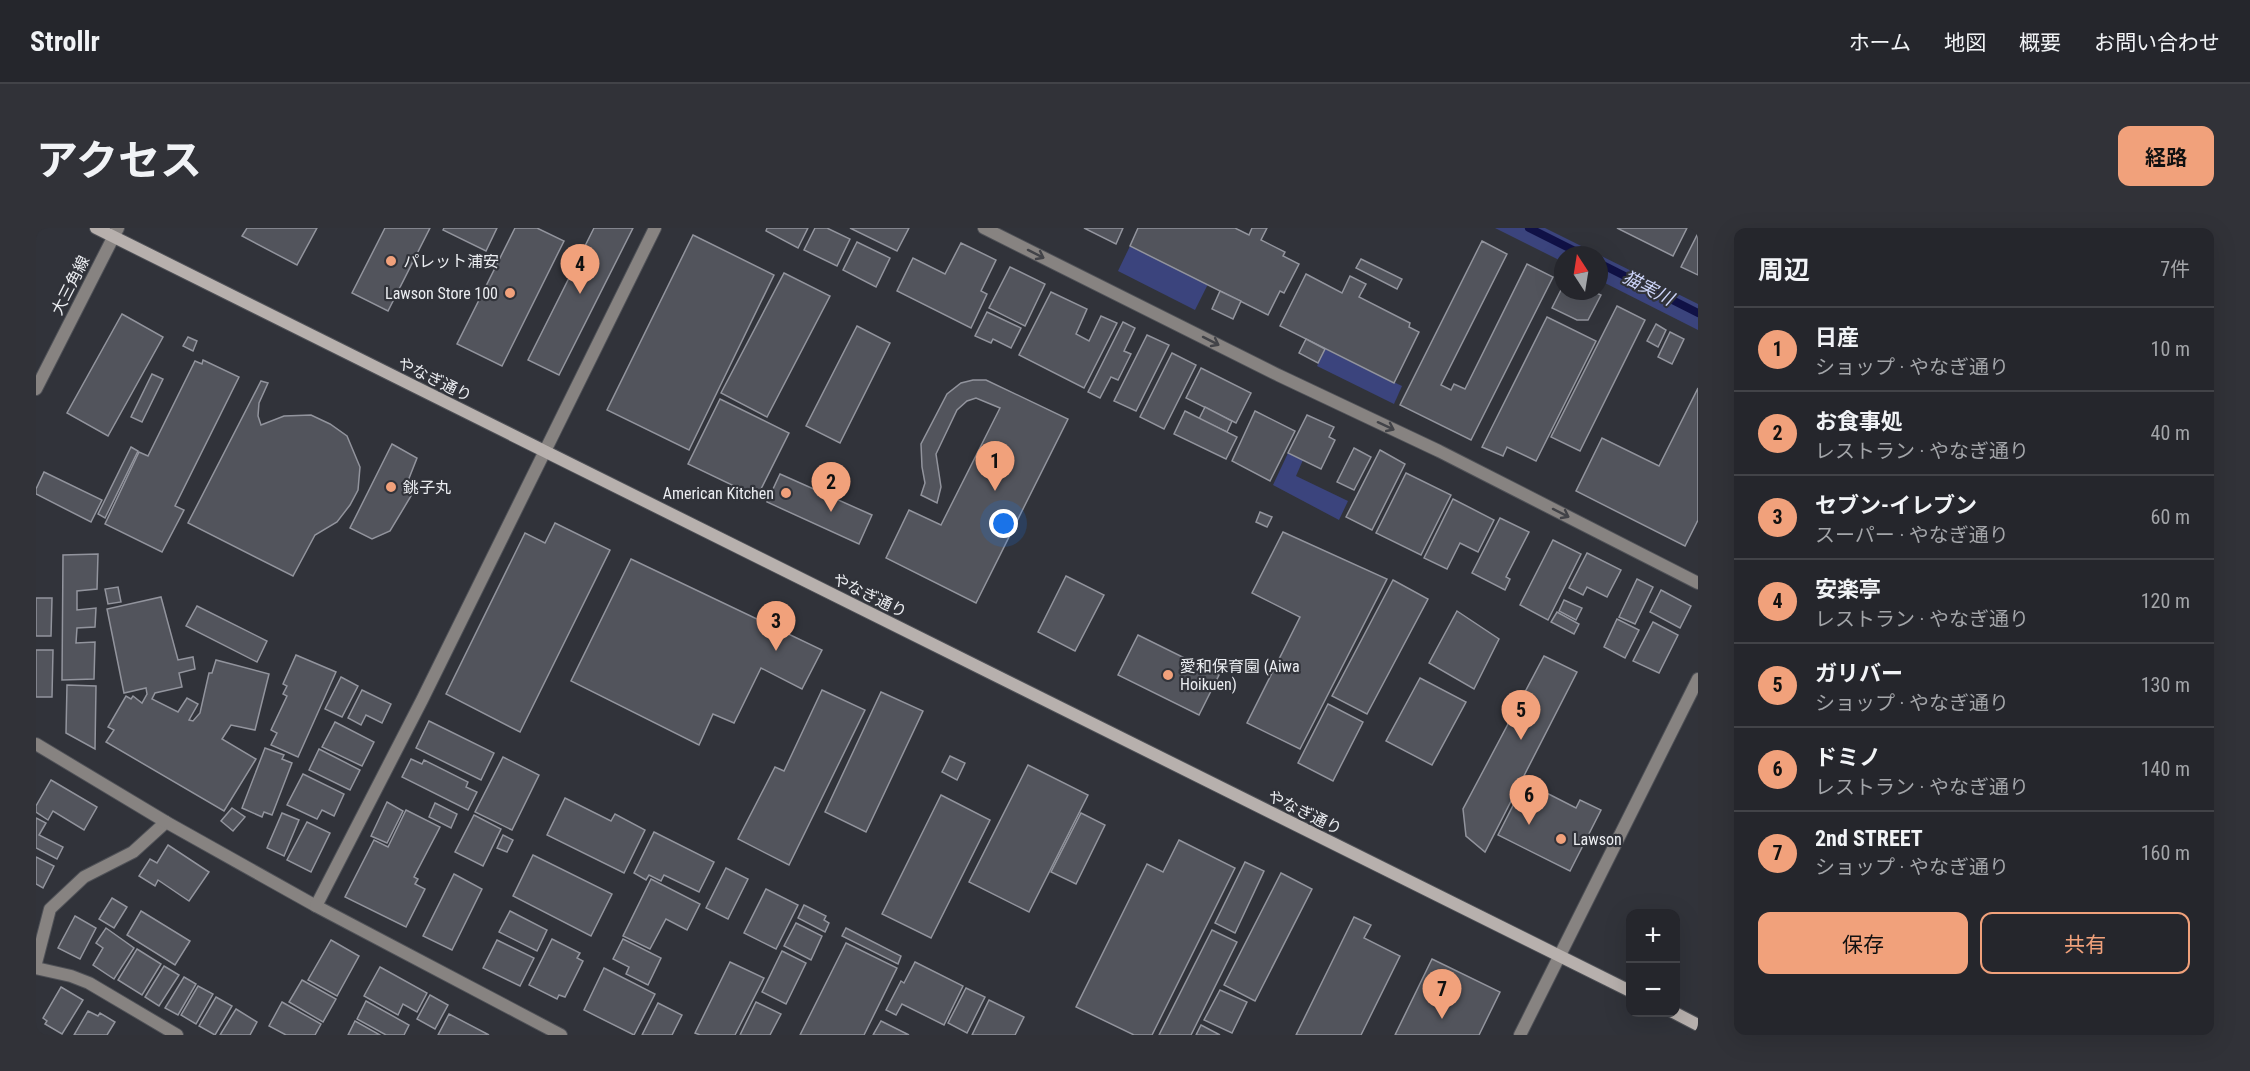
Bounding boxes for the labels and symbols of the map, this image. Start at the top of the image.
pin: 4 [560,244,600,294]
north arrow [1554,246,1608,300]
one-way arrow [1027,249,1045,260]
street label: 大三角線 [47,252,93,318]
place label: パレット浦安 [403,252,499,271]
marker: パレット浦安 [384,254,398,268]
water label: 猫実川 [1619,266,1679,310]
place label: Lawson Store 100 [385,284,498,303]
marker: Lawson Store 100 [503,286,517,300]
one-way arrow [1201,336,1219,348]
street label: やなぎ通り [395,353,475,406]
one-way arrow [1377,421,1395,433]
pin: 1 [976,442,1014,491]
pin: 2 [812,462,850,512]
place label: 銚子丸 [403,478,451,497]
marker: 銚子丸 [384,480,398,494]
place label: American Kitchen [663,484,774,503]
marker: American Kitchen [779,486,793,500]
one-way arrow [1552,507,1569,519]
your location [989,509,1018,538]
street label: やなぎ通り [830,569,910,622]
pin: 3 [756,602,796,651]
place label: 愛和保育園 (Aiwa Hoikuen) [1180,657,1300,694]
marker: 愛和保育園 (Aiwa Hoikuen) [1161,668,1175,682]
pin: 5 [1502,690,1540,740]
pin: 6 [1510,776,1548,825]
street label: やなぎ通り [1265,786,1345,839]
place label: Lawson [1573,830,1622,849]
marker: Lawson [1554,832,1568,846]
pin: 7 [1422,970,1462,1019]

